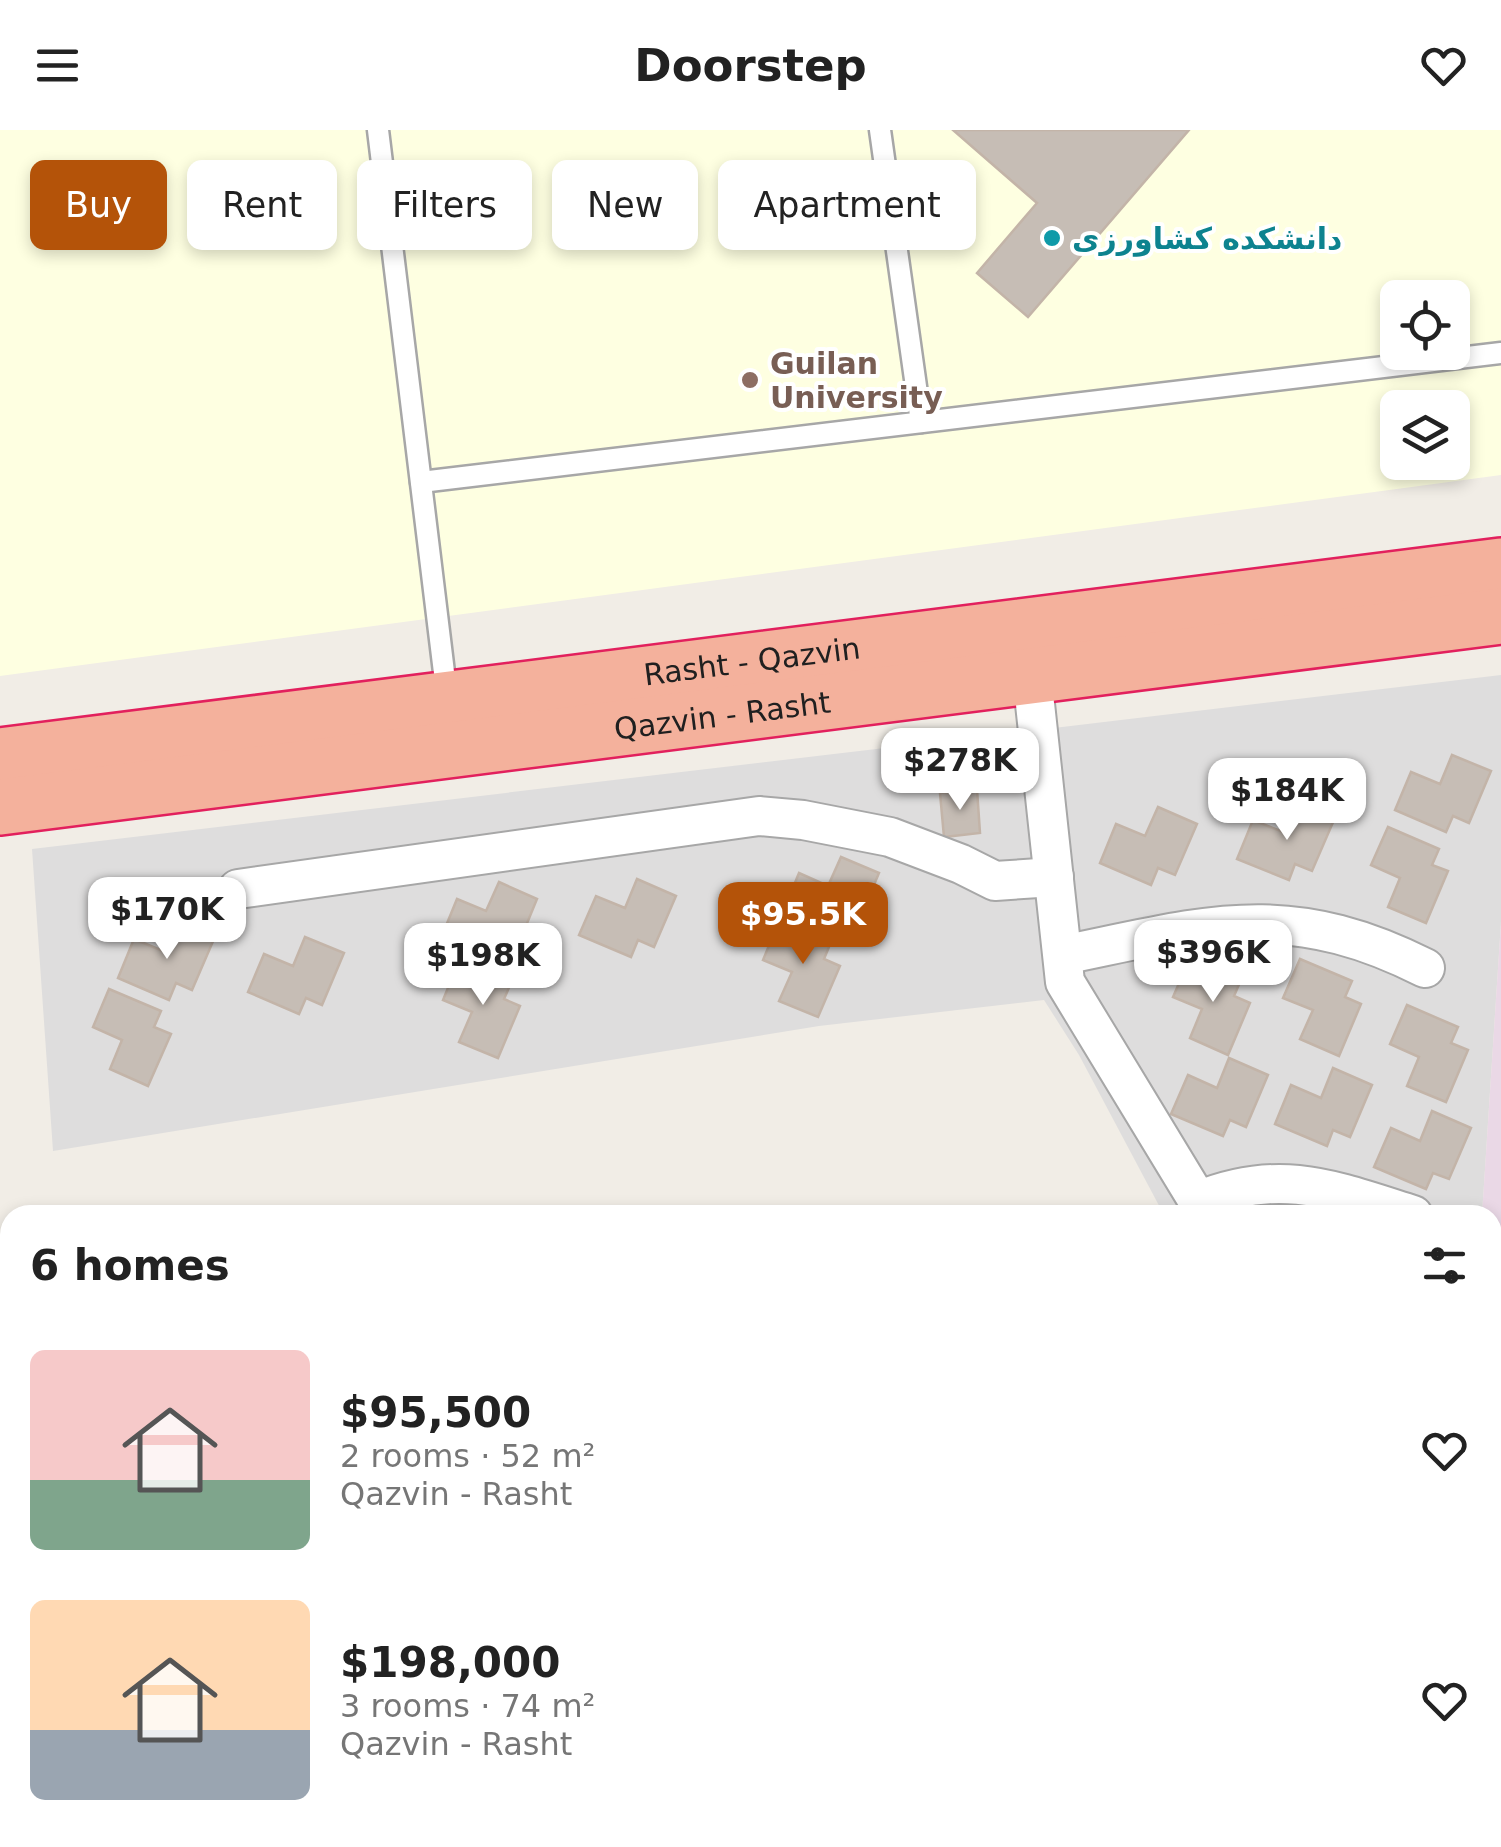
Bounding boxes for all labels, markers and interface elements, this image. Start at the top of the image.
icon: menu [30,38,85,93]
icon: heart [1416,38,1471,93]
text: Doorstep [634,39,867,92]
chip: Buy [30,160,167,250]
chip: Rent [187,160,337,250]
chip: Filters [357,160,532,250]
chip: New [552,160,698,250]
chip: Apartment [718,160,976,250]
place label: دانشکده کشاورزی [1072,221,1342,257]
marker: دانشکده کشاورزی [1041,227,1063,249]
map controls [1380,280,1470,480]
button: locate [1380,280,1470,370]
place label: Guilan University [770,346,943,415]
marker: Guilan University [739,369,761,391]
button: layers [1380,390,1470,480]
street label: Rasht - Qazvin [642,630,862,692]
street label: Qazvin - Rasht [612,684,833,746]
pin: $278K [890,728,1030,813]
text: $278K [903,741,1017,779]
pin: $184K [1217,758,1357,843]
text: $184K [1230,771,1344,809]
pin: $170K [97,877,237,962]
pin: $95.5K [722,882,884,967]
text: $170K [110,890,224,928]
text: $95.5K [740,895,866,933]
pin: $396K [1143,920,1283,1005]
pin: $198K [413,923,553,1008]
text: $396K [1156,933,1270,971]
text: $198K [426,936,540,974]
icon: filters [1417,1238,1472,1293]
text: 6 homes [30,1241,230,1290]
text: $95,500 [340,1388,531,1437]
icon: home [110,1390,230,1510]
icon: heart [1417,1423,1472,1478]
text: 2 rooms · 52 m² [340,1437,595,1475]
text: Qazvin - Rasht [340,1475,572,1513]
text: $198,000 [340,1638,561,1687]
icon: home [110,1640,230,1760]
icon: heart [1417,1673,1472,1728]
text: 3 rooms · 74 m² [340,1687,595,1725]
text: Qazvin - Rasht [340,1725,572,1763]

